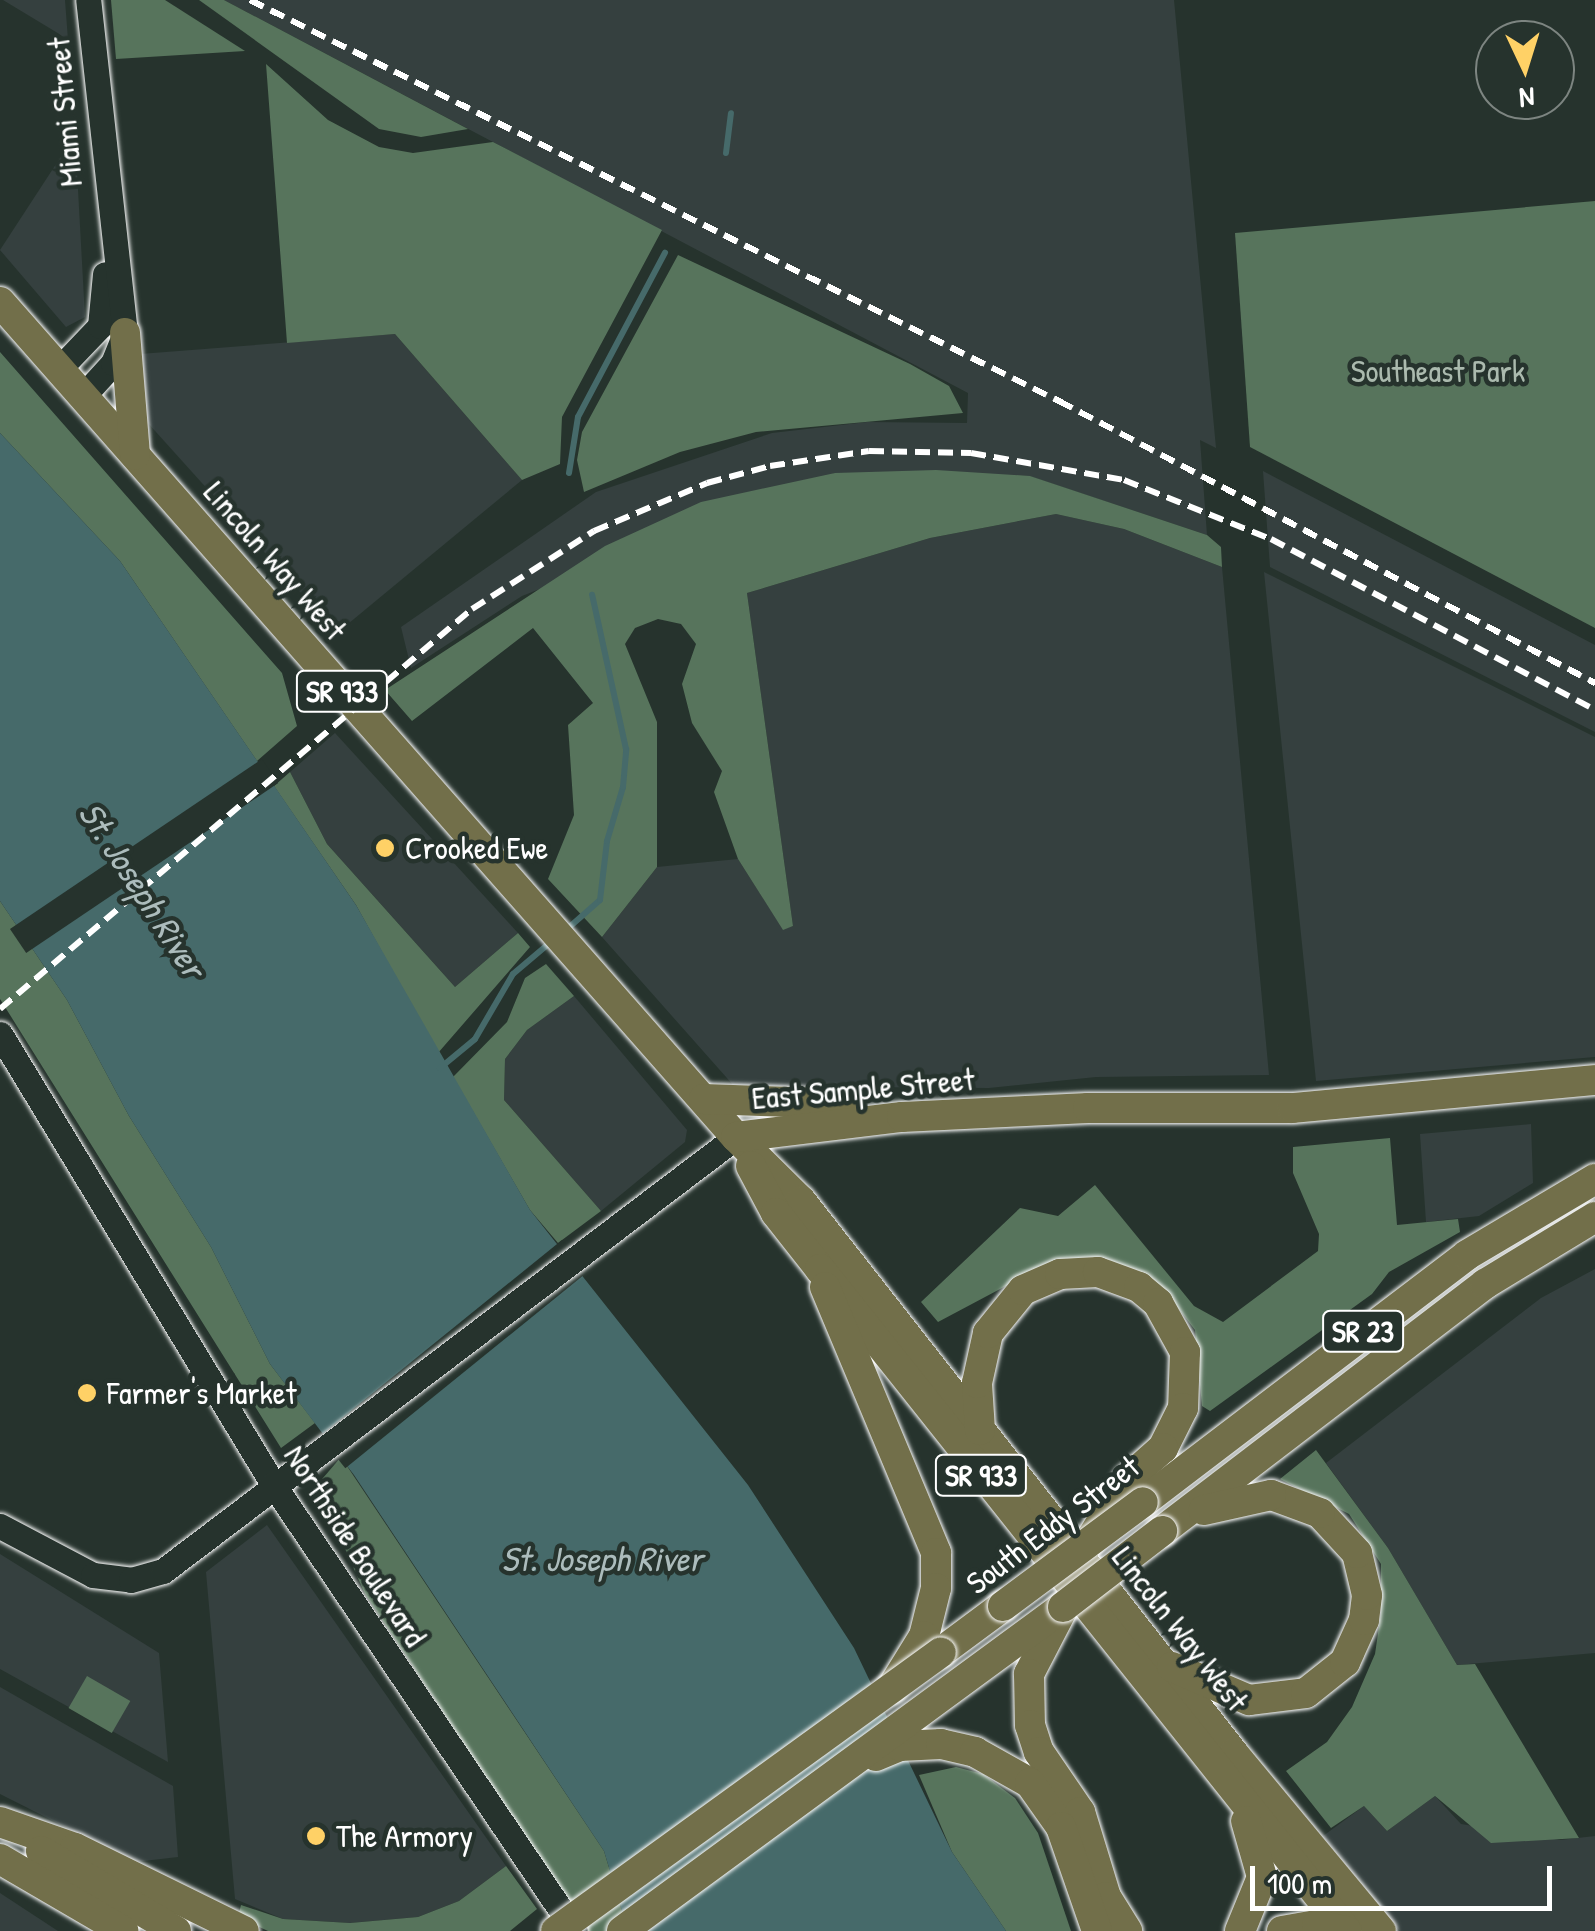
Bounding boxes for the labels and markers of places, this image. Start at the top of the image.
place label: Crooked Ewe [405,829,548,867]
marker: Crooked Ewe [374,837,396,859]
place label: Farmer's Market [107,1374,297,1412]
marker: Farmer's Market [76,1382,98,1404]
place label: The Armory [336,1817,473,1855]
marker: The Armory [305,1825,327,1847]

